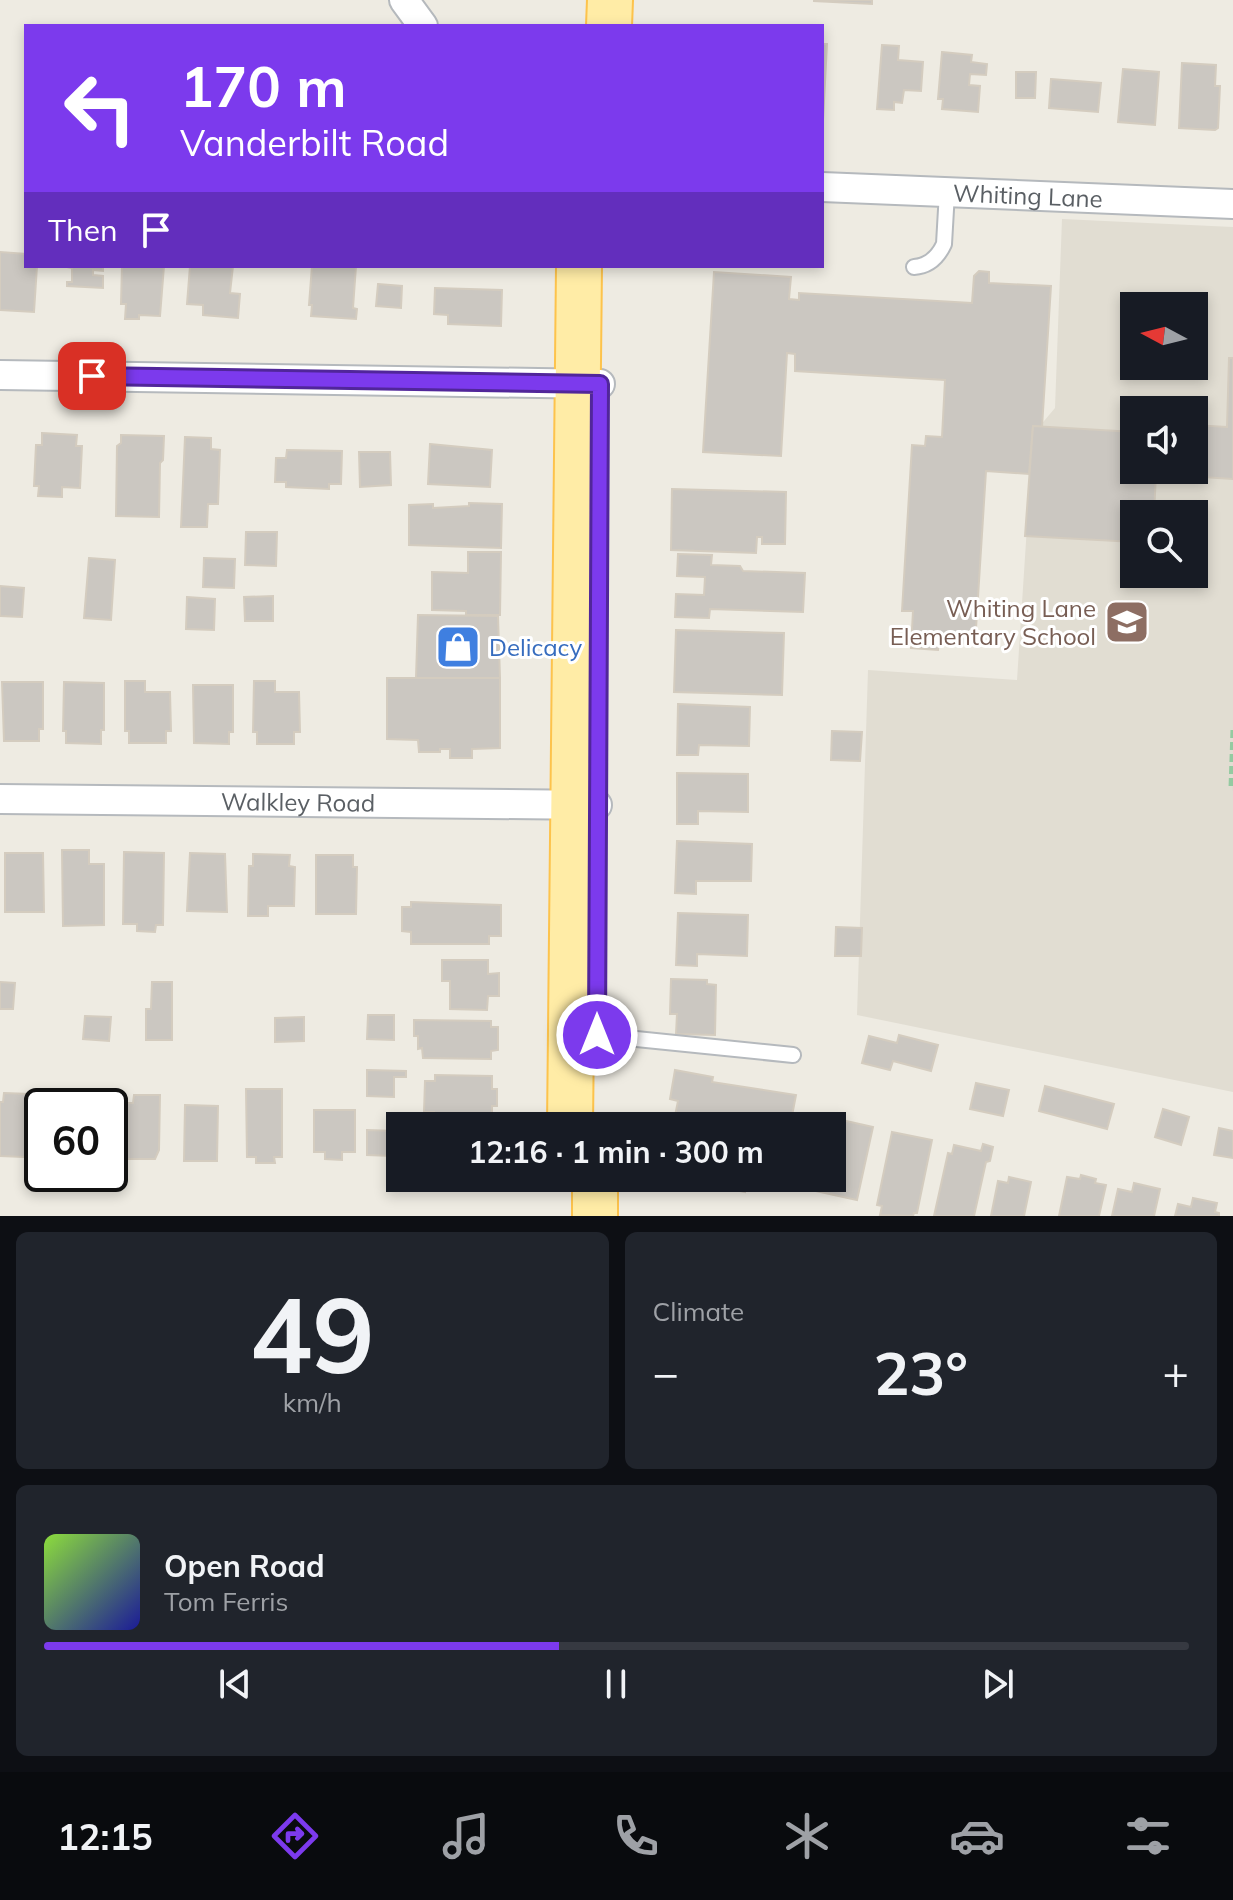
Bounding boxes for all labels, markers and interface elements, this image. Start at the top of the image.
text: 170 m [180,51,347,121]
icon: left [48,56,152,160]
text: Vanderbilt Road [180,120,449,165]
street label: Whiting Lane [952,177,1103,214]
icon: arrive [134,208,178,252]
text: Then [48,211,118,249]
north arrow [1120,292,1208,380]
map controls [1120,292,1208,588]
pin [58,342,126,410]
icon: arrive [70,354,114,398]
button: sound [1120,396,1208,484]
button: search [1120,500,1208,588]
place label: Whiting Lane Elementary School [890,593,1096,651]
school or university icon: Whiting Lane Elementary School [1103,598,1151,646]
shop icon: Delicacy [434,623,482,671]
place label: Delicacy [489,632,583,662]
street label: Walkley Road [221,786,375,818]
position arrow [555,993,639,1077]
speed limit sign: 60 [24,1088,128,1192]
text: 12:16 · 1 min · 300 m [468,1133,764,1171]
text: 49 [250,1268,375,1399]
text: Climate [653,1295,744,1328]
text: 23° [873,1335,968,1410]
text: − [653,1345,679,1400]
text: + [1163,1345,1189,1400]
text: km/h [283,1386,342,1419]
text: Open Road [164,1547,325,1585]
text: Tom Ferris [164,1585,288,1618]
icon: previous [213,1662,257,1706]
icon: pause [594,1662,638,1706]
icon: next [976,1662,1020,1706]
icon: directions [267,1808,323,1864]
icon: music [438,1808,494,1864]
icon: phone [608,1808,664,1864]
icon: climate [779,1808,835,1864]
icon: car [949,1808,1005,1864]
icon: filters [1120,1808,1176,1864]
text: 12:15 [57,1814,153,1859]

